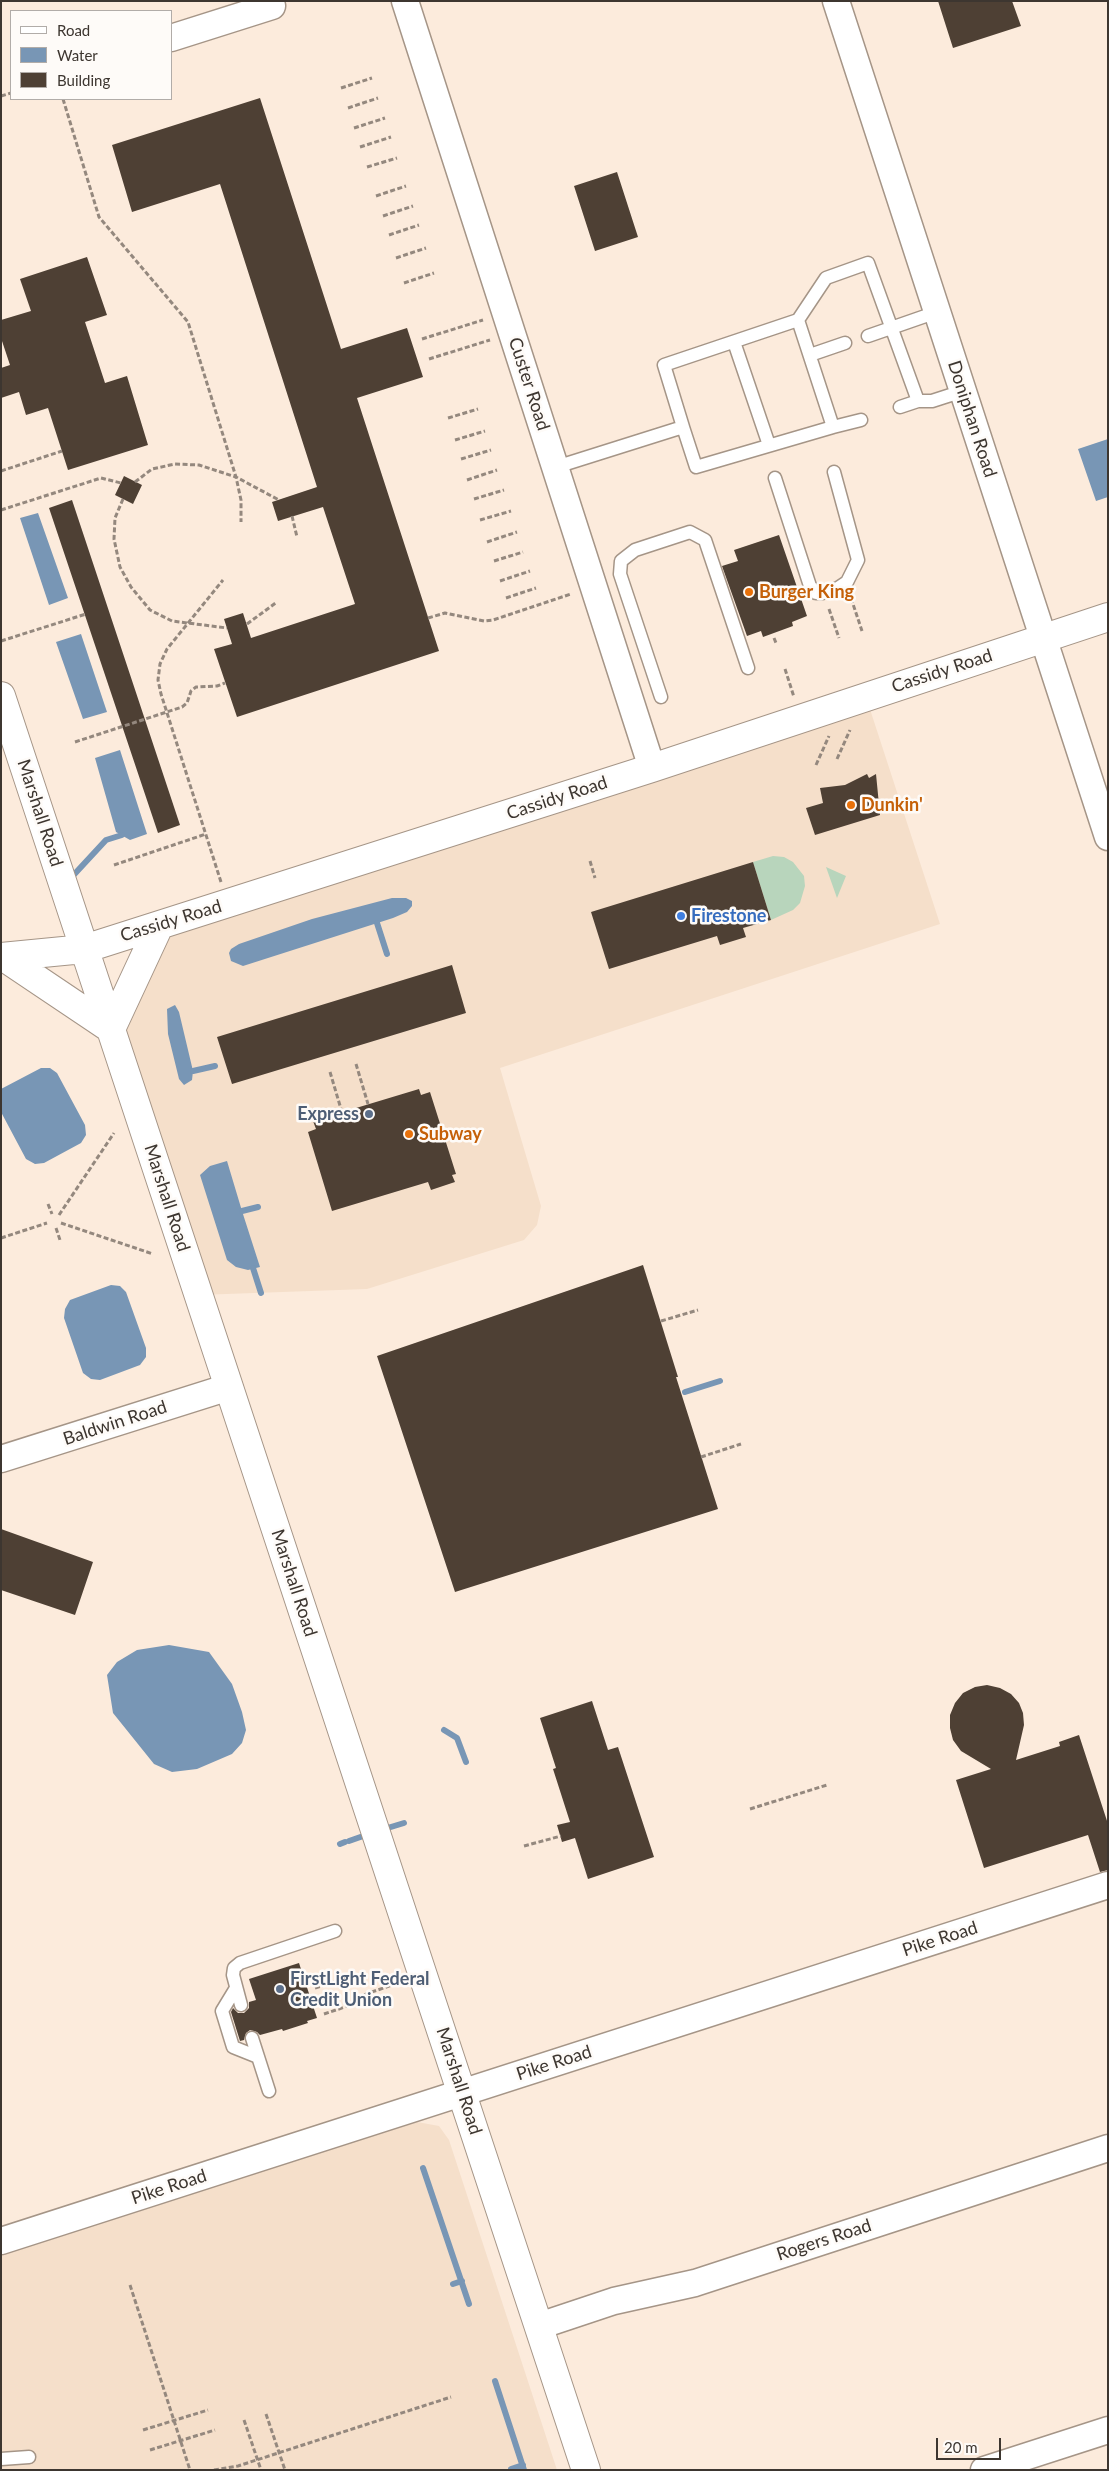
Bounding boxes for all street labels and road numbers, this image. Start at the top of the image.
street label: Custer Road [504,335,554,433]
street label: Doniphan Road [943,358,1001,480]
street label: Cassidy Road [889,645,995,697]
street label: Marshall Road [12,757,68,869]
street label: Cassidy Road [504,772,610,824]
street label: Cassidy Road [118,895,224,947]
street label: Marshall Road [139,1142,195,1254]
street label: Baldwin Road [60,1396,170,1450]
street label: Marshall Road [266,1527,322,1639]
street label: Pike Road [900,1917,980,1961]
street label: Marshall Road [431,2025,487,2137]
street label: Pike Road [514,2041,594,2085]
street label: Pike Road [129,2165,209,2209]
street label: Rogers Road [774,2215,874,2265]

